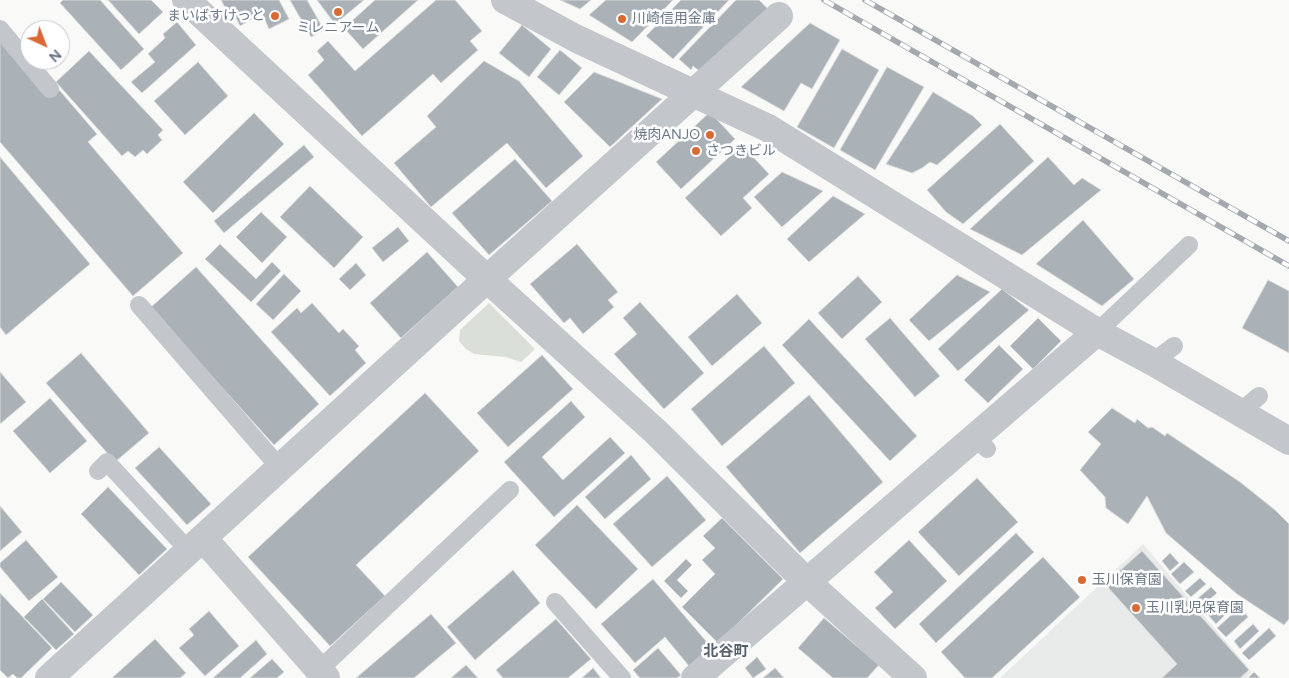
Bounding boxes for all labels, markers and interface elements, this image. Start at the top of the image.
marker: ミレニアーム [332,6,344,18]
place label: まいばすけっと [167,8,265,24]
marker: まいばすけっと [269,10,281,22]
place label: 川崎信用金庫 [632,11,716,27]
marker: 川崎信用金庫 [616,13,628,25]
north arrow [20,20,70,70]
place label: ミレニアーム [296,20,380,36]
text: N [45,46,65,66]
place label: 焼肉ANJO [634,127,700,143]
marker: 焼肉ANJO [704,129,716,141]
place label: さつきビル [706,143,776,159]
marker: さつきビル [690,145,702,157]
place label: 玉川保育園 [1092,572,1162,588]
marker: 玉川保育園 [1076,574,1088,586]
place label: 玉川乳児保育園 [1146,600,1244,616]
marker: 玉川乳児保育園 [1130,602,1142,614]
district label: 北谷町 [704,643,748,661]

